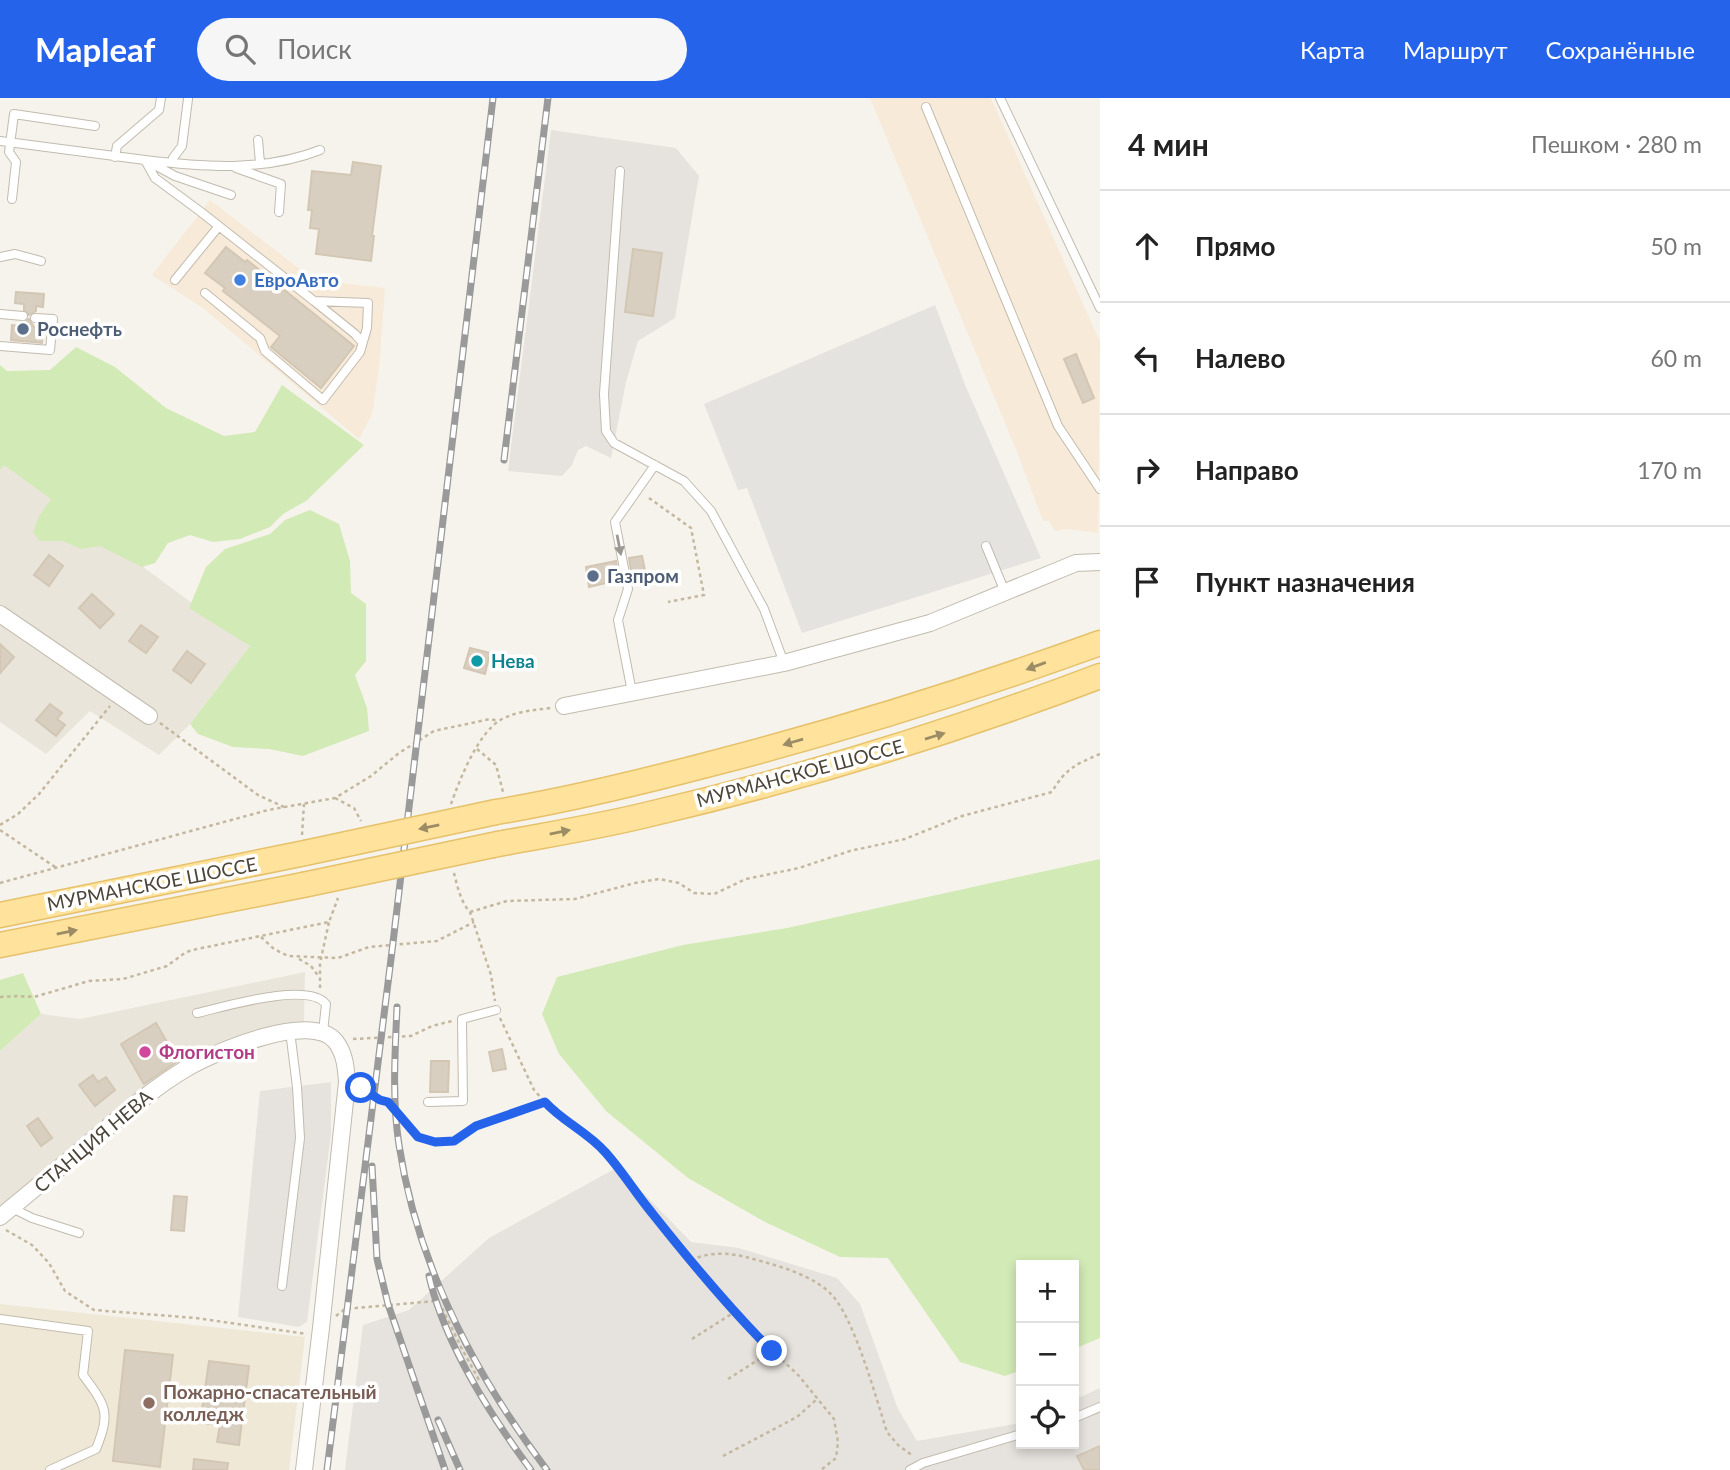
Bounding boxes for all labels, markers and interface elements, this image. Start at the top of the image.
search box [197,18,687,81]
text: Mapleaf [35,29,155,69]
icon: search [221,30,259,68]
text: Поиск [277,33,352,65]
text: Карта [1300,35,1365,64]
text: Маршрут [1403,35,1508,64]
text: Сохранённые [1546,35,1695,64]
text: 4 мин [1128,126,1209,162]
text: Пешком · 280 m [1531,130,1702,158]
icon: ahead [1128,227,1166,265]
text: Прямо [1195,230,1276,262]
text: 50 m [1651,232,1702,260]
place label: ЕвроАвто [254,268,339,291]
marker: ЕвроАвто [232,272,248,288]
place label: Роснефть [37,317,122,340]
marker: Роснефть [15,321,31,337]
icon: left [1128,339,1166,377]
text: Налево [1195,342,1285,374]
text: 60 m [1651,344,1702,372]
icon: right [1128,451,1166,489]
text: Направо [1195,454,1299,486]
text: 170 m [1637,456,1702,484]
one-way arrow [614,534,625,556]
icon: arrive [1128,563,1166,601]
place label: Газпром [607,564,679,587]
text: Пункт назначения [1195,566,1415,598]
marker: Газпром [585,568,601,584]
place label: Нева [491,649,535,672]
marker: Нева [469,653,485,669]
one-way arrow [1025,661,1046,672]
one-way arrow [925,730,946,740]
street label: МУРМАНСКОЕ ШОССЕ [694,734,906,811]
one-way arrow [782,737,803,747]
one-way arrow [418,821,440,832]
one-way arrow [550,826,572,837]
street label: МУРМАНСКОЕ ШОССЕ [45,852,259,915]
one-way arrow [56,926,78,937]
place label: Флогистон [159,1040,255,1063]
marker: Флогистон [137,1044,153,1060]
route start [345,1072,376,1103]
street label: СТАНЦИЯ НЕВА [29,1084,157,1197]
map controls [1016,1260,1079,1449]
button: + [1016,1260,1079,1323]
button: − [1016,1323,1079,1386]
route end [756,1335,787,1366]
place label: Пожарно-спасательный колледж [163,1380,377,1425]
button: locate [1016,1386,1079,1449]
marker: Пожарно-спасательный колледж [141,1395,157,1411]

